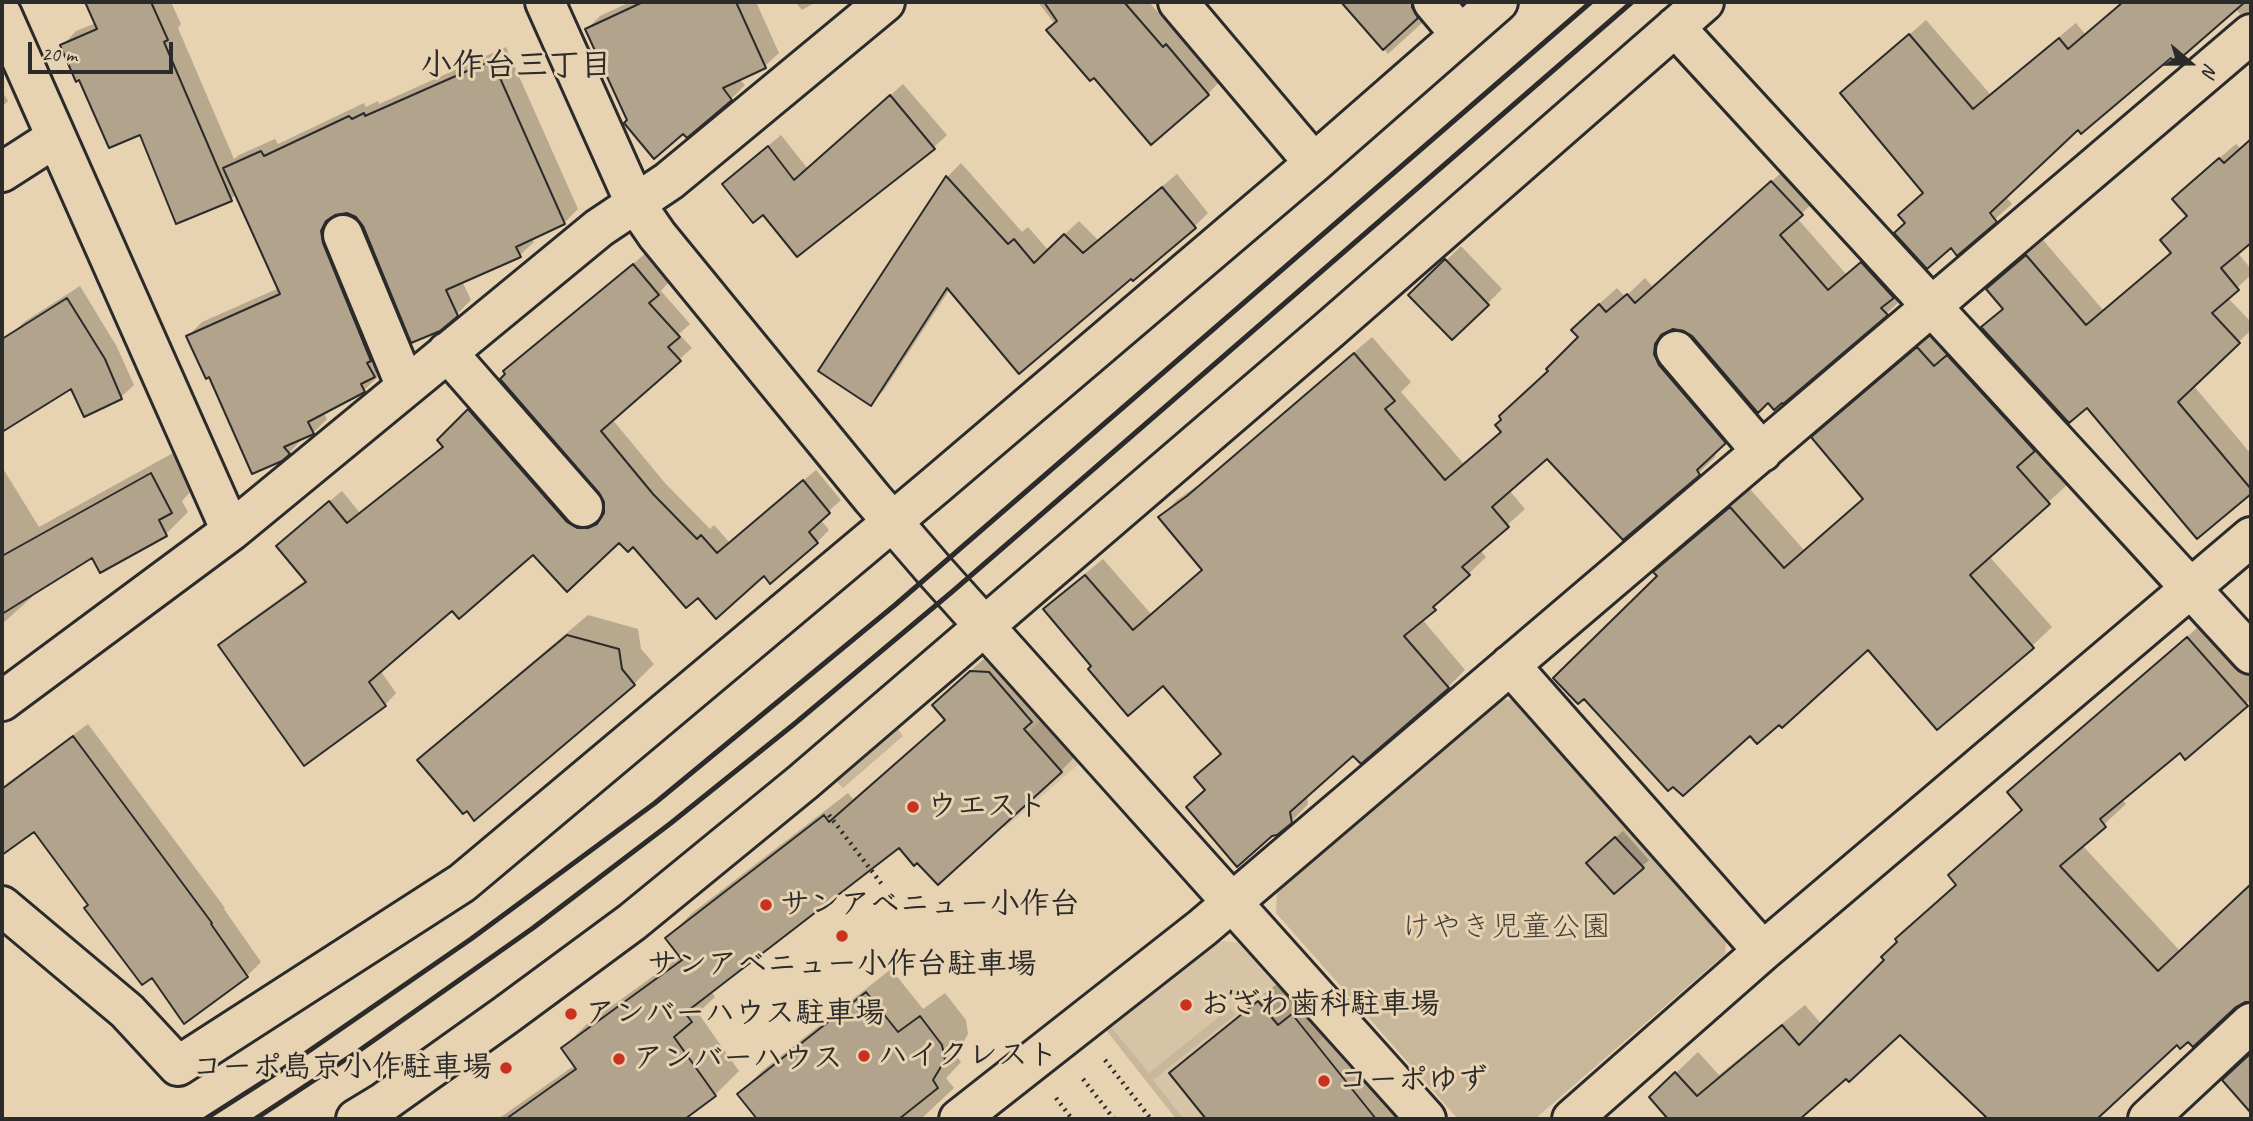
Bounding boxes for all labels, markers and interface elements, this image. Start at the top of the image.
scale bar [32,28,177,72]
north arrow [2155,28,2225,98]
text: 20 m [41,41,77,67]
district label: 小作台三丁目 [420,48,612,86]
text: N [2196,61,2223,80]
place label: ウエスト [927,789,1047,825]
marker: ウエスト [905,799,921,815]
place label: サンアベニュー小作台 [780,887,1079,923]
marker: サンアベニュー小作台 [758,897,774,913]
park label: けやき児童公園 [1401,910,1611,946]
marker: サンアベニュー小作台駐車場 [834,928,850,944]
place label: サンアベニュー小作台駐車場 [647,947,1037,983]
place label: おざわ歯科駐車場 [1200,987,1440,1023]
place label: アンバーハウス駐車場 [585,996,885,1032]
marker: おざわ歯科駐車場 [1178,997,1194,1013]
marker: アンバーハウス駐車場 [563,1006,579,1022]
place label: ハイクレスト [878,1038,1058,1074]
place label: アンバーハウス [633,1041,843,1077]
marker: ハイクレスト [856,1048,872,1064]
place label: コーポ島京小作駐車場 [192,1050,492,1086]
marker: アンバーハウス [611,1051,627,1067]
marker: コーポ島京小作駐車場 [498,1060,514,1076]
place label: コーポゆず [1338,1063,1488,1099]
marker: コーポゆず [1316,1073,1332,1089]

